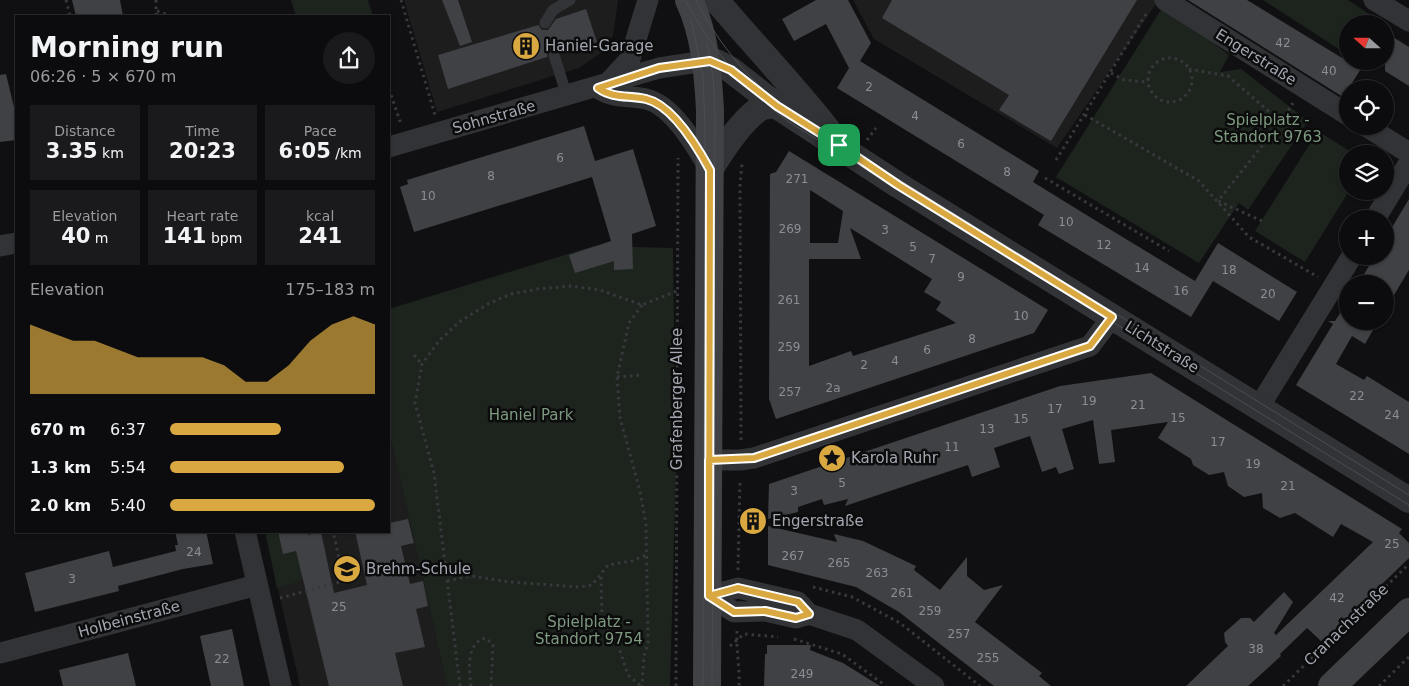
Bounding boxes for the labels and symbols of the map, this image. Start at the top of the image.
north arrow [1339,15,1394,70]
street label: Engerstraße [1212,25,1300,89]
building icon: Haniel-Garage [511,31,541,61]
house number: 42 [1275,36,1291,50]
place label: Haniel-Garage [545,37,653,55]
house number: 40 [1321,64,1337,78]
house number: 2 [865,80,873,94]
street label: Sohnstraße [450,97,538,137]
house number: 4 [911,109,919,123]
park label: Spielplatz - Standort 9763 [1214,111,1322,146]
pin [818,124,860,166]
house number: 6 [957,137,965,151]
house number: 6 [556,151,564,165]
house number: 8 [1003,165,1011,179]
house number: 8 [487,169,495,183]
house number: 271 [786,172,808,186]
house number: 10 [420,189,436,203]
house number: 10 [1058,215,1074,229]
house number: 269 [779,222,801,236]
house number: 3 [881,223,889,237]
house number: 12 [1096,238,1112,252]
house number: 5 [909,240,917,254]
house number: 7 [928,252,936,266]
house number: 14 [1134,261,1150,275]
house number: 18 [1221,263,1237,277]
house number: 9 [957,270,965,284]
house number: 16 [1173,284,1189,298]
house number: 20 [1260,287,1276,301]
house number: 261 [778,293,800,307]
house number: 10 [1013,309,1029,323]
street label: Lichtstraße [1122,317,1202,377]
street label: Grafenberger Allee [668,328,686,470]
house number: 8 [968,332,976,346]
house number: 259 [778,340,800,354]
house number: 6 [923,343,931,357]
house number: 4 [891,354,899,368]
house number: 2 [860,358,868,372]
house number: 2a [826,381,841,395]
house number: 257 [779,385,801,399]
house number: 22 [1349,389,1365,403]
house number: 19 [1081,394,1097,408]
house number: 21 [1130,398,1146,412]
house number: 17 [1047,402,1063,416]
park label: Haniel Park [489,406,574,424]
house number: 24 [1384,408,1400,422]
house number: 15 [1170,411,1186,425]
house number: 15 [1013,412,1029,426]
house number: 13 [979,422,995,436]
house number: 17 [1210,435,1226,449]
house number: 11 [944,440,960,454]
place icon: Karola Ruhr [817,443,847,473]
place label: Karola Ruhr [851,449,939,467]
house number: 19 [1245,457,1261,471]
house number: 5 [838,476,846,490]
house number: 21 [1280,479,1296,493]
house number: 3 [790,484,798,498]
building icon: Engerstraße [738,506,768,536]
place label: Engerstraße [772,512,864,530]
house number: 25 [1384,537,1400,551]
house number: 24 [186,545,202,559]
house number: 267 [782,549,804,563]
school or university icon: Brehm-Schule [332,554,362,584]
house number: 265 [828,556,850,570]
place label: Brehm-Schule [366,560,471,578]
house number: 263 [866,566,888,580]
house number: 3 [68,572,76,586]
street label: Cranachstraße [1300,580,1392,670]
house number: 261 [891,586,913,600]
house number: 42 [1329,591,1345,605]
street label: Holbeinstraße [76,597,182,641]
house number: 25 [331,600,347,614]
house number: 259 [919,604,941,618]
park label: Spielplatz - Standort 9754 [535,613,643,648]
house number: 257 [948,627,970,641]
house number: 38 [1248,642,1264,656]
house number: 255 [977,651,999,665]
house number: 22 [214,652,230,666]
house number: 249 [791,667,813,681]

